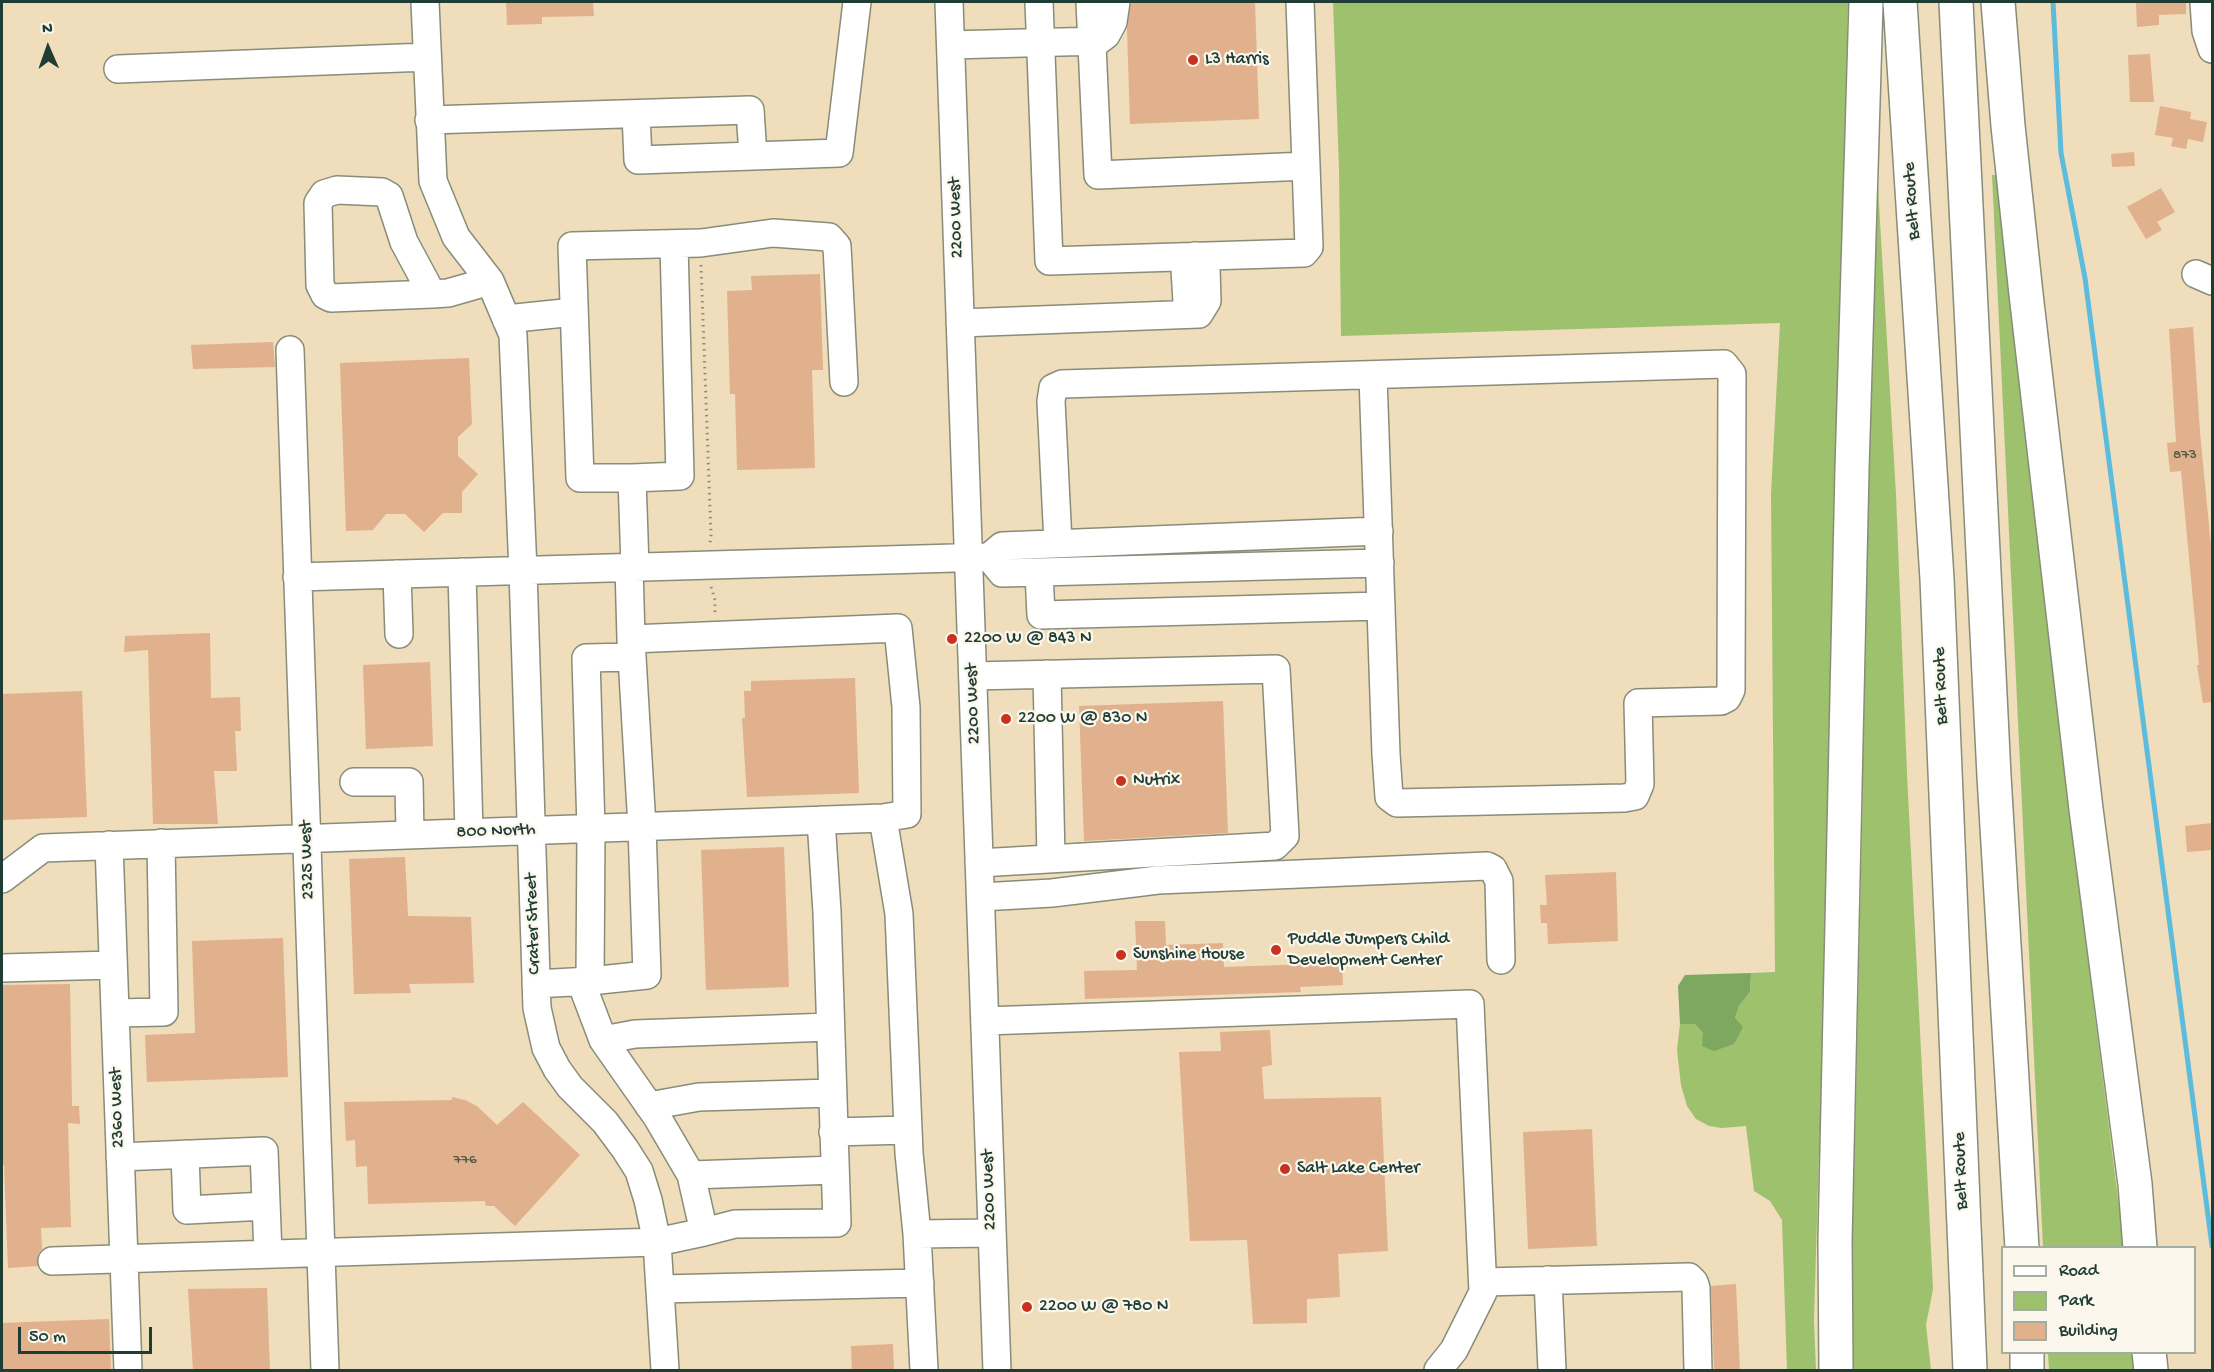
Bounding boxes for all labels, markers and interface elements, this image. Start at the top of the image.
north arrow [18,18,78,78]
text: N [42,20,53,39]
place label: L3 Harris [1205,49,1269,71]
marker: L3 Harris [1186,53,1200,67]
street label: Belt Route [1900,161,1926,241]
street label: 2200 West [945,177,969,259]
house number: 873 [2173,447,2197,465]
place label: 2200 W @ 843 N [964,628,1092,650]
marker: 2200 W @ 843 N [945,632,959,646]
street label: Belt Route [1930,647,1954,725]
street label: 2200 West [962,663,986,745]
place label: 2200 W @ 830 N [1018,708,1147,730]
marker: 2200 W @ 830 N [999,712,1013,726]
place label: Nutrix [1133,770,1180,792]
marker: Nutrix [1114,774,1128,788]
street label: 2325 West [296,820,320,900]
street label: 800 North [456,820,536,844]
street label: Crater Street [521,873,547,975]
place label: Puddle Jumpers Child Development Center [1288,929,1449,972]
marker: Puddle Jumpers Child Development Center [1269,943,1283,957]
place label: Sunshine House [1133,944,1245,966]
marker: Sunshine House [1114,948,1128,962]
street label: 2360 West [106,1067,130,1149]
street label: Belt Route [1950,1132,1974,1210]
street label: 2200 West [978,1149,1002,1231]
house number: 776 [453,1152,477,1170]
place label: Salt Lake Center [1297,1158,1420,1180]
marker: Salt Lake Center [1278,1162,1292,1176]
legend [2001,1246,2196,1354]
text: Road [2059,1261,2098,1282]
text: Park [2059,1291,2093,1312]
place label: 2200 W @ 780 N [1039,1296,1168,1318]
marker: 2200 W @ 780 N [1020,1300,1034,1314]
scale bar [21,1315,154,1353]
text: Building [2059,1321,2118,1342]
text: 50 m [29,1327,66,1348]

